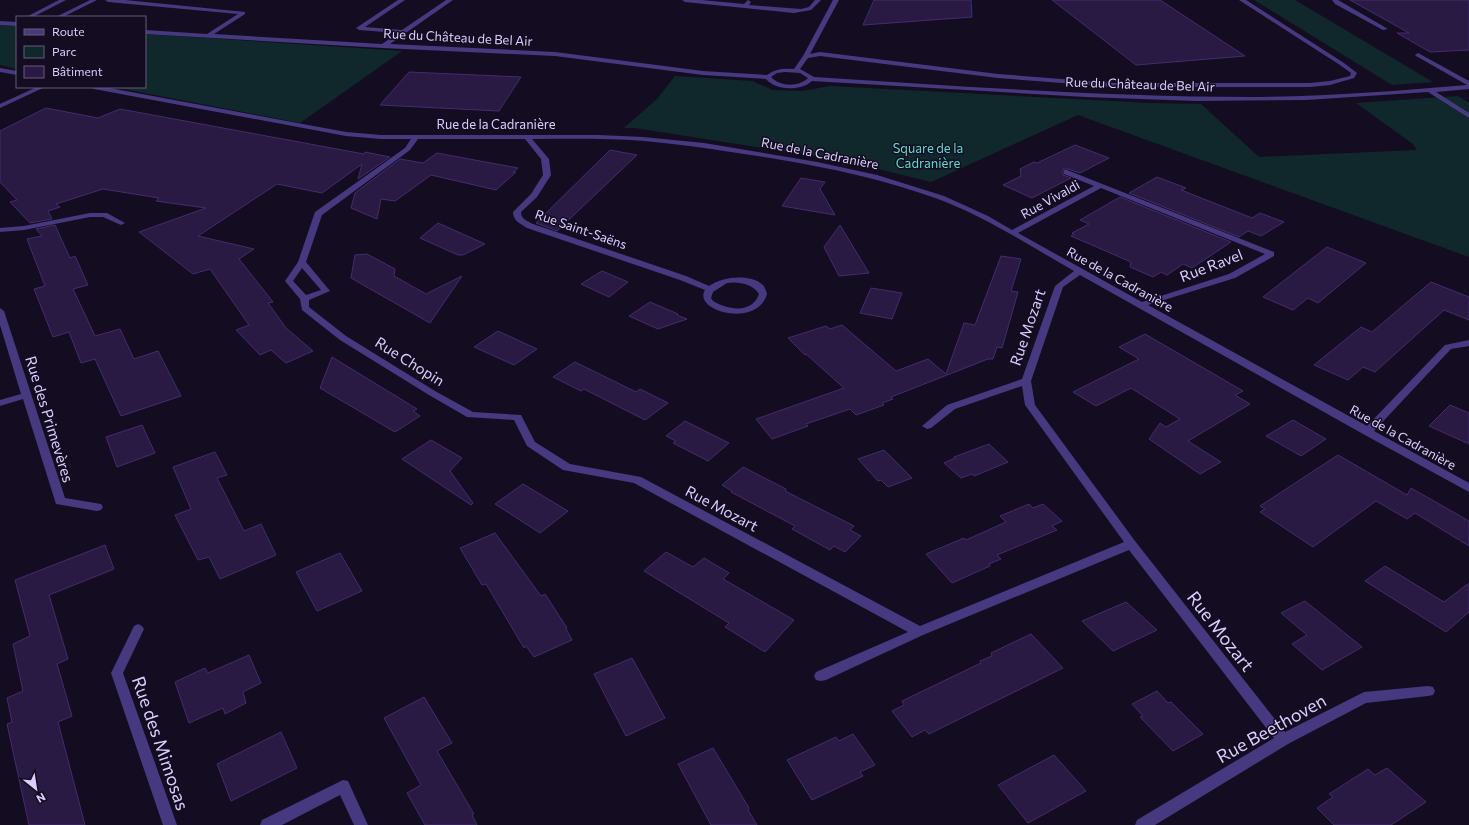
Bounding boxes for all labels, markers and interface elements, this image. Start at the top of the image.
legend [16,16,146,88]
text: Route [52,24,85,38]
street label: Rue du Château de Bel Air [383,25,533,49]
text: Parc [52,44,76,58]
text: Bâtiment [52,64,103,78]
street label: Rue du Château de Bel Air [1065,73,1215,95]
street label: Rue de la Cadranière [436,116,556,132]
street label: Rue de la Cadranière [760,134,880,172]
park label: Square de la Cadranière [893,140,963,171]
street label: Rue Vivaldi [1018,176,1082,222]
street label: Rue Saint-Saëns [533,206,629,252]
street label: Rue de la Cadranière [1064,243,1176,315]
street label: Rue Ravel [1177,245,1245,285]
street label: Rue Mozart [1005,286,1049,368]
street label: Rue Chopin [372,333,448,389]
street label: Rue des Primevères [22,354,78,485]
street label: Rue de la Cadranière [1347,401,1459,473]
street label: Rue Mozart [683,481,761,535]
street label: Rue Mozart [1183,586,1259,676]
street label: Rue des Mimosas [128,673,194,813]
street label: Rue Beethoven [1212,689,1330,767]
north arrow [16,769,56,809]
text: N [34,790,48,806]

